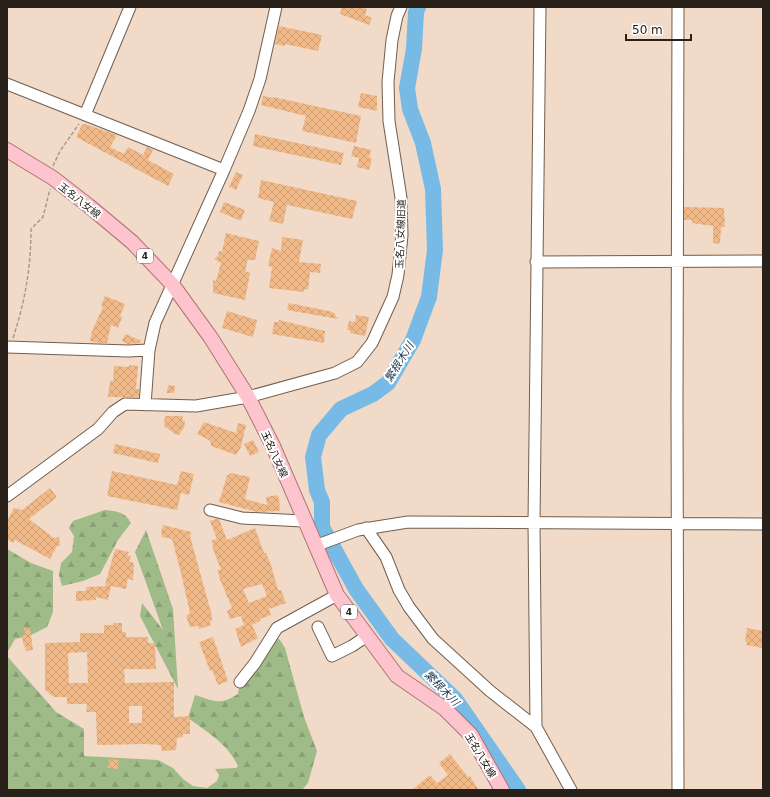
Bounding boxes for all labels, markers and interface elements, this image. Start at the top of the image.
scale bar [626,16,691,42]
text: 50 m [632,23,663,37]
street label: 玉名八女線 [57,181,103,220]
street label: 玉名八女線旧道 [394,199,407,269]
road number: 4 [137,249,153,263]
water label: 繁根木川 [382,339,417,384]
street label: 玉名八女線 [259,429,290,479]
road number: 4 [341,605,357,619]
water label: 繁根木川 [422,668,462,709]
street label: 玉名八女線 [463,731,498,780]

